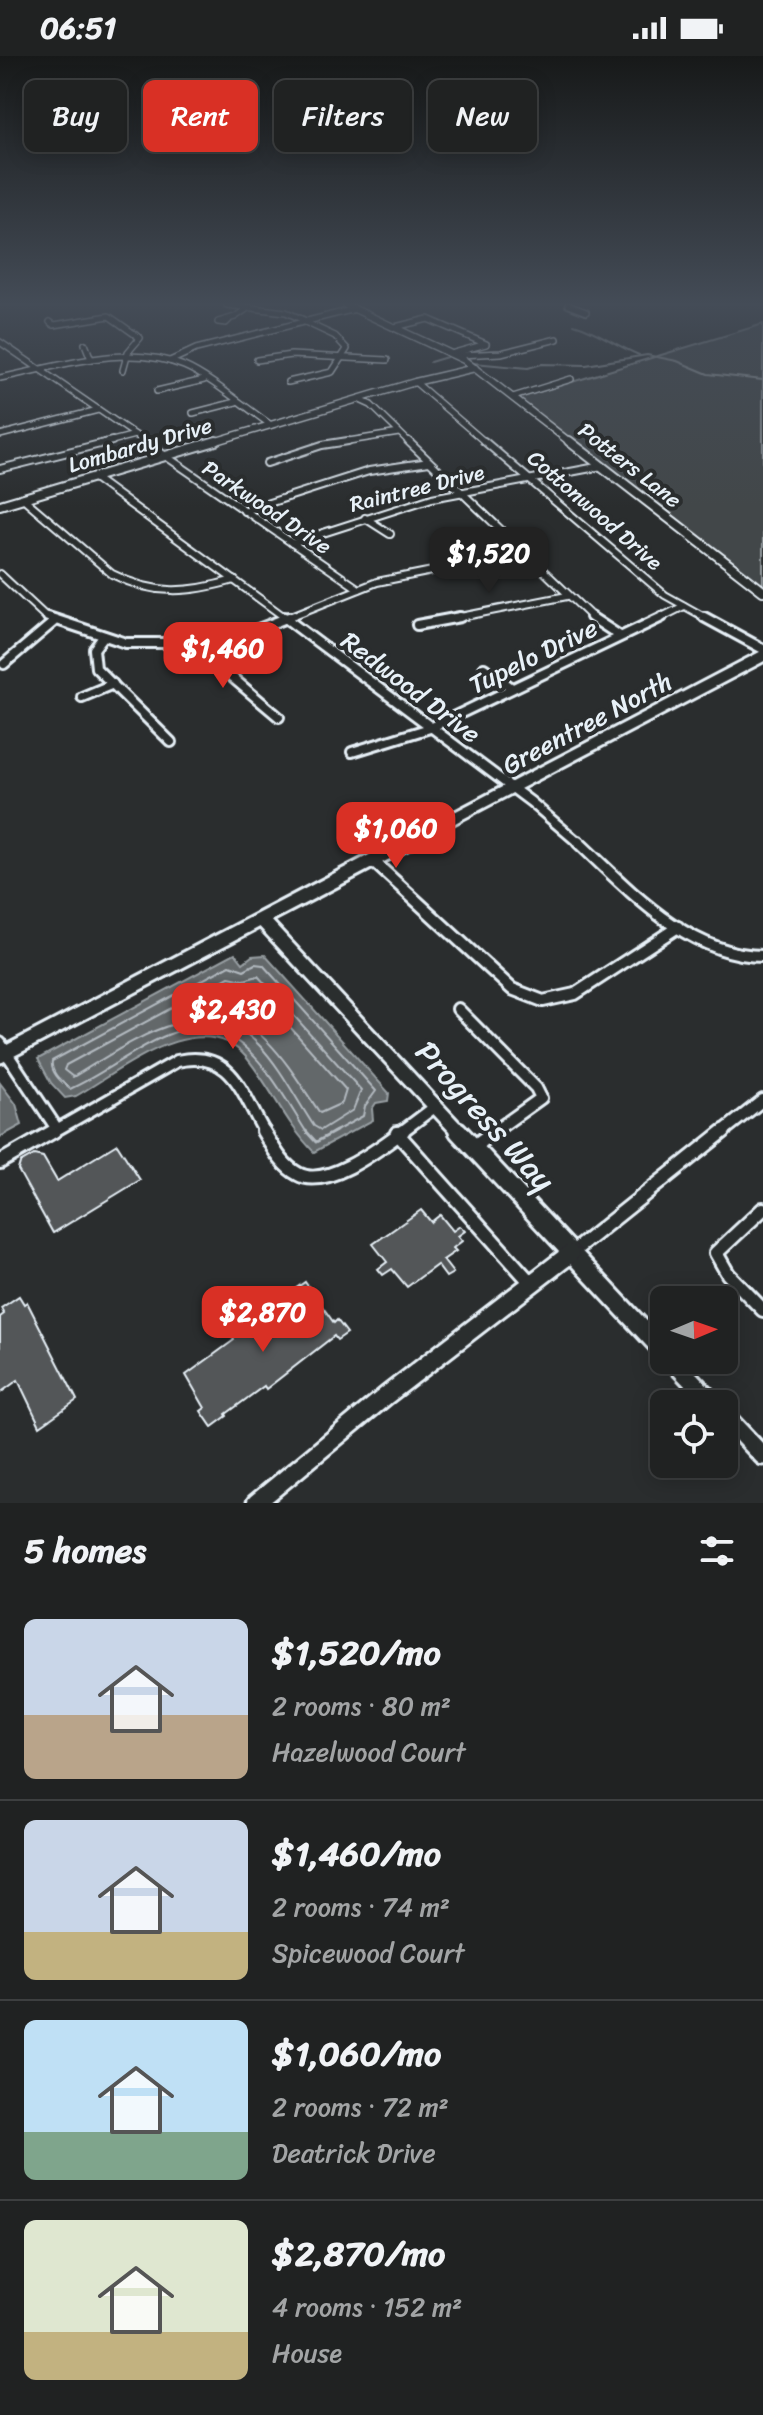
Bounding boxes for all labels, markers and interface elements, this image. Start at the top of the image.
text: 06:51 [40,1,116,55]
chip: Buy [24,80,127,152]
chip: Rent [143,80,258,152]
chip: Filters [274,80,412,152]
chip: New [428,80,537,152]
street label: Lombardy Drive [63,406,217,484]
street label: Potters Lane [569,412,691,518]
street label: Cottonwood Drive [518,440,672,581]
street label: Parkwood Drive [194,449,340,565]
street label: Raintree Drive [345,452,489,524]
pin: $1,520 [424,527,554,595]
text: $1,520 [448,530,530,576]
street label: Tupelo Drive [460,605,606,707]
street label: Redwood Drive [331,619,491,755]
pin: $1,460 [158,622,288,690]
text: $1,460 [181,625,265,671]
street label: Greentree North [493,659,681,787]
pin: $1,060 [331,802,461,870]
text: $1,060 [354,805,438,851]
pin: $2,430 [168,983,298,1051]
text: $2,430 [190,986,276,1032]
street label: Progress Way [400,1027,570,1206]
pin: $2,870 [198,1286,328,1354]
north arrow [650,1286,738,1374]
map controls [650,1286,738,1478]
text: $2,870 [220,1289,306,1335]
button: locate [650,1390,738,1478]
text: 5 homes [24,1521,146,1581]
icon: filters [695,1529,739,1573]
text: $1,520/mo [272,1623,441,1683]
icon: home [88,1651,184,1747]
text: 2 rooms · 80 m² [272,1683,451,1729]
text: Hazelwood Court [272,1729,466,1775]
text: $1,460/mo [272,1824,441,1884]
icon: home [88,1852,184,1948]
text: 2 rooms · 74 m² [272,1884,450,1930]
text: Spicewood Court [272,1930,465,1976]
text: $1,060/mo [272,2024,441,2084]
icon: home [88,2052,184,2148]
text: 2 rooms · 72 m² [272,2084,449,2130]
text: Deatrick Drive [272,2130,436,2176]
text: $2,870/mo [272,2224,445,2284]
icon: home [88,2252,184,2348]
text: 4 rooms · 152 m² [272,2284,462,2330]
text: House [272,2330,342,2376]

